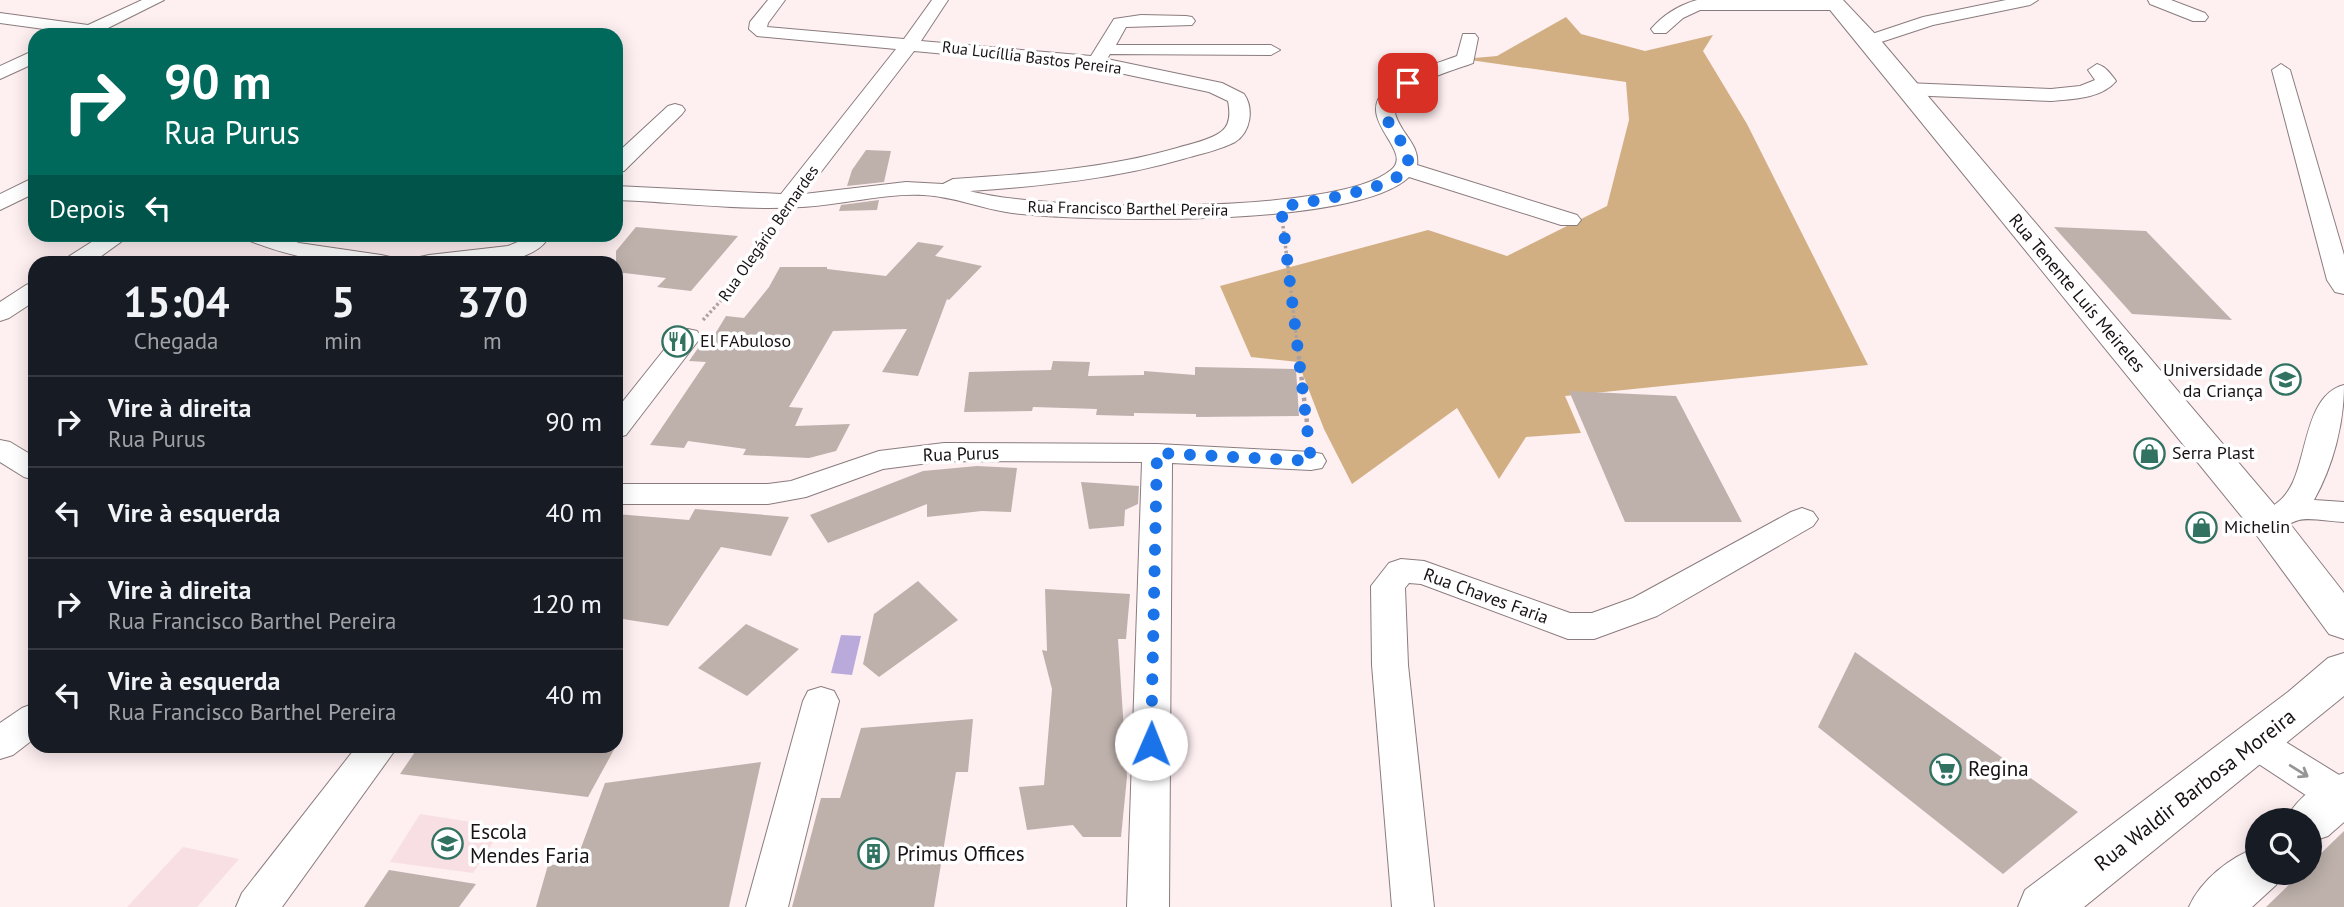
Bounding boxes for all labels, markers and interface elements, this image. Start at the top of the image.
street label: Rua Lucíllia Bastos Pereira [941,36,1123,78]
text: 90 m [164,49,271,113]
pin [1378,53,1438,113]
icon: right [49,56,140,147]
icon: arrive [1389,64,1427,102]
text: Rua Purus [164,111,300,153]
street label: Rua Olegário Bernardes [714,161,823,305]
icon: left [139,189,177,227]
text: Depois [49,192,125,225]
street label: Rua Francisco Barthel Pereira [1027,196,1229,220]
street label: Rua Tenente Luís Meireles [2004,209,2151,377]
text: 15:04 [123,274,229,329]
text: 5 [331,274,355,329]
text: 370 [457,274,528,329]
restaurant icon: El FAbuloso [660,324,694,358]
text: Chegada [134,326,219,355]
text: min [324,326,362,355]
text: m [483,326,502,355]
place label: El FAbuloso [700,329,791,352]
place label: Universidade da Criança [2163,358,2263,402]
school or university icon: Universidade da Criança [2269,363,2303,397]
text: Vire à direita [108,391,251,424]
icon: right [49,403,87,441]
text: 90 m [546,405,602,438]
text: Rua Purus [108,424,206,453]
shop icon: Serra Plast [2132,436,2166,470]
street label: Rua Purus [922,441,1000,466]
place label: Serra Plast [2172,441,2255,464]
icon: left [49,494,87,532]
text: Vire à esquerda [108,496,280,529]
text: 40 m [546,496,602,529]
shop icon: Michelin [2184,510,2218,544]
place label: Michelin [2224,515,2290,538]
street label: Rua Chaves Faria [1421,562,1552,629]
text: Vire à direita [108,573,251,606]
icon: right [49,585,87,623]
text: 120 m [531,587,602,620]
text: Rua Francisco Barthel Pereira [108,606,397,635]
text: Vire à esquerda [108,664,280,697]
icon: left [49,676,87,714]
text: 40 m [546,678,602,711]
text: Rua Francisco Barthel Pereira [108,697,397,726]
street label: Rua Waldir Barbosa Moreira [2089,703,2301,877]
position arrow [1114,707,1188,781]
supermarket icon: Regina [1928,752,1962,786]
place label: Regina [1968,755,2029,782]
one-way arrow [2289,764,2309,778]
map controls [2245,808,2322,885]
button: search [2245,808,2322,885]
place label: Escola Mendes Faria [470,818,590,869]
school or university icon: Escola Mendes Faria [430,827,464,861]
building icon: Primus Offices [857,837,891,871]
place label: Primus Offices [897,840,1025,867]

